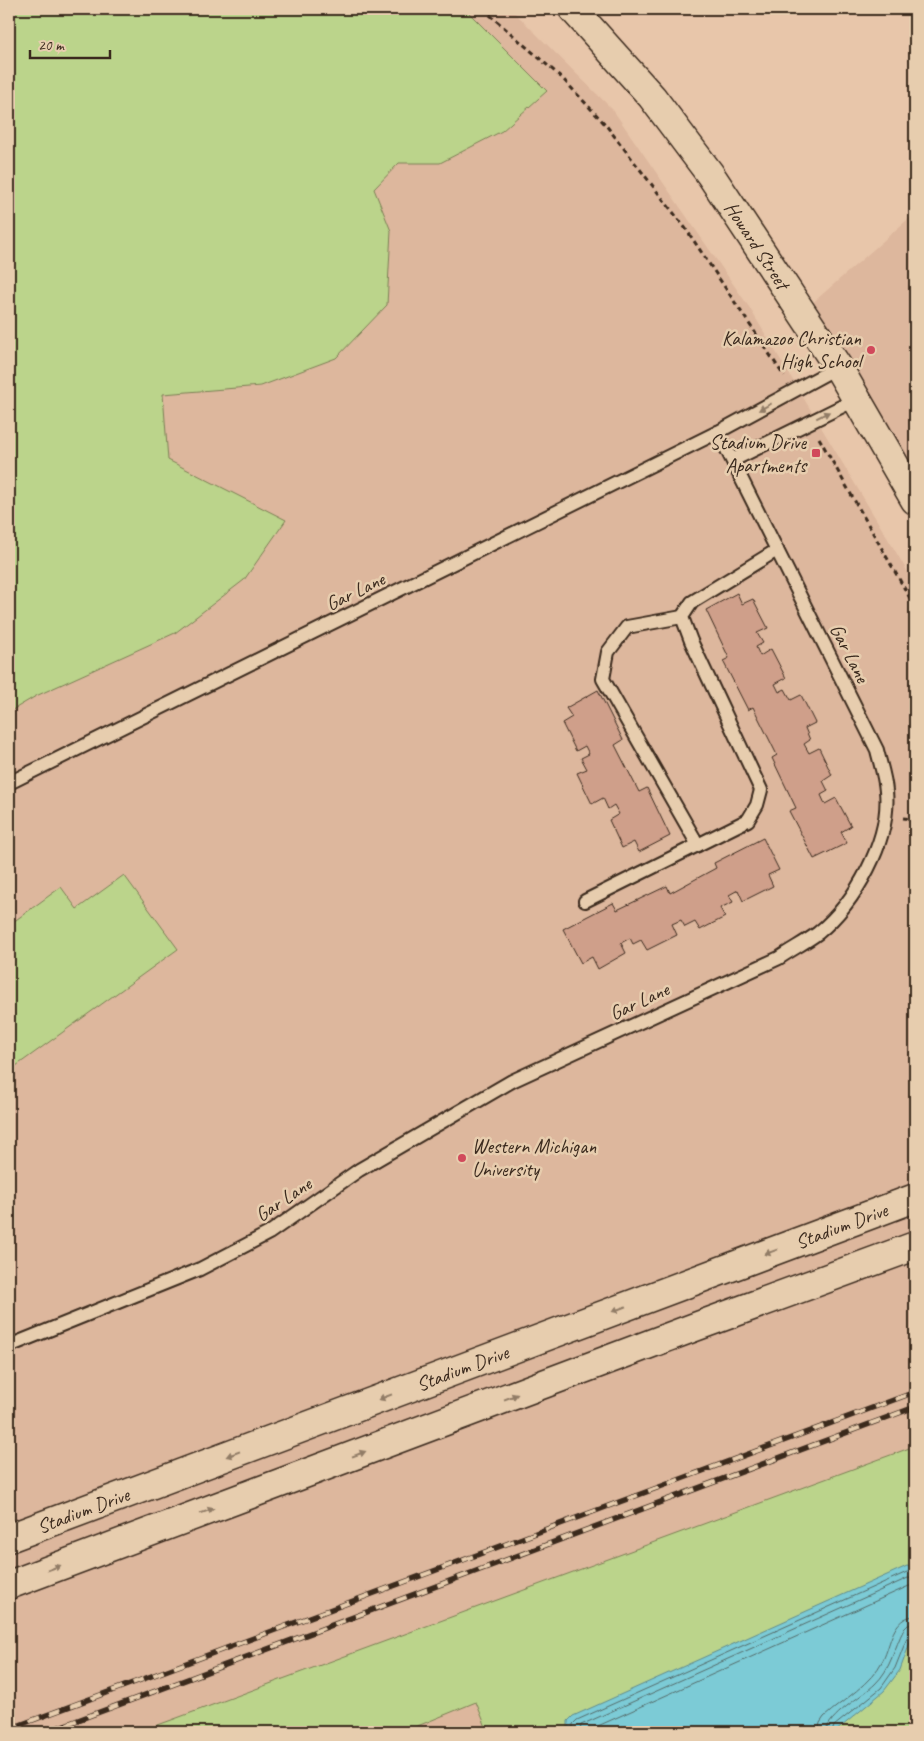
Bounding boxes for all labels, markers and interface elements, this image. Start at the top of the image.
scale bar [30,28,110,60]
text: 20 m [38,36,65,55]
street label: Howard Street [719,197,797,297]
place label: Kalamazoo Christian High School [722,326,865,374]
marker: Kalamazoo Christian High School [865,344,877,356]
one-way arrow [757,403,772,411]
one-way arrow [816,411,830,419]
place label: Stadium Drive Apartments [710,430,808,478]
marker: Stadium Drive Apartments [810,447,822,459]
street label: Gar Lane [322,566,390,616]
street label: Gar Lane [824,620,876,688]
street label: Gar Lane [606,976,674,1026]
place label: Western Michigan University [472,1134,597,1182]
marker: Western Michigan University [456,1152,468,1164]
street label: Gar Lane [250,1171,317,1227]
street label: Stadium Drive [792,1197,892,1255]
one-way arrow [763,1248,778,1256]
one-way arrow [612,1305,626,1313]
street label: Stadium Drive [413,1339,513,1397]
one-way arrow [504,1392,518,1400]
one-way arrow [378,1393,392,1401]
one-way arrow [225,1450,240,1458]
one-way arrow [352,1450,367,1458]
street label: Stadium Drive [34,1482,134,1539]
one-way arrow [199,1507,214,1514]
one-way arrow [47,1564,62,1571]

